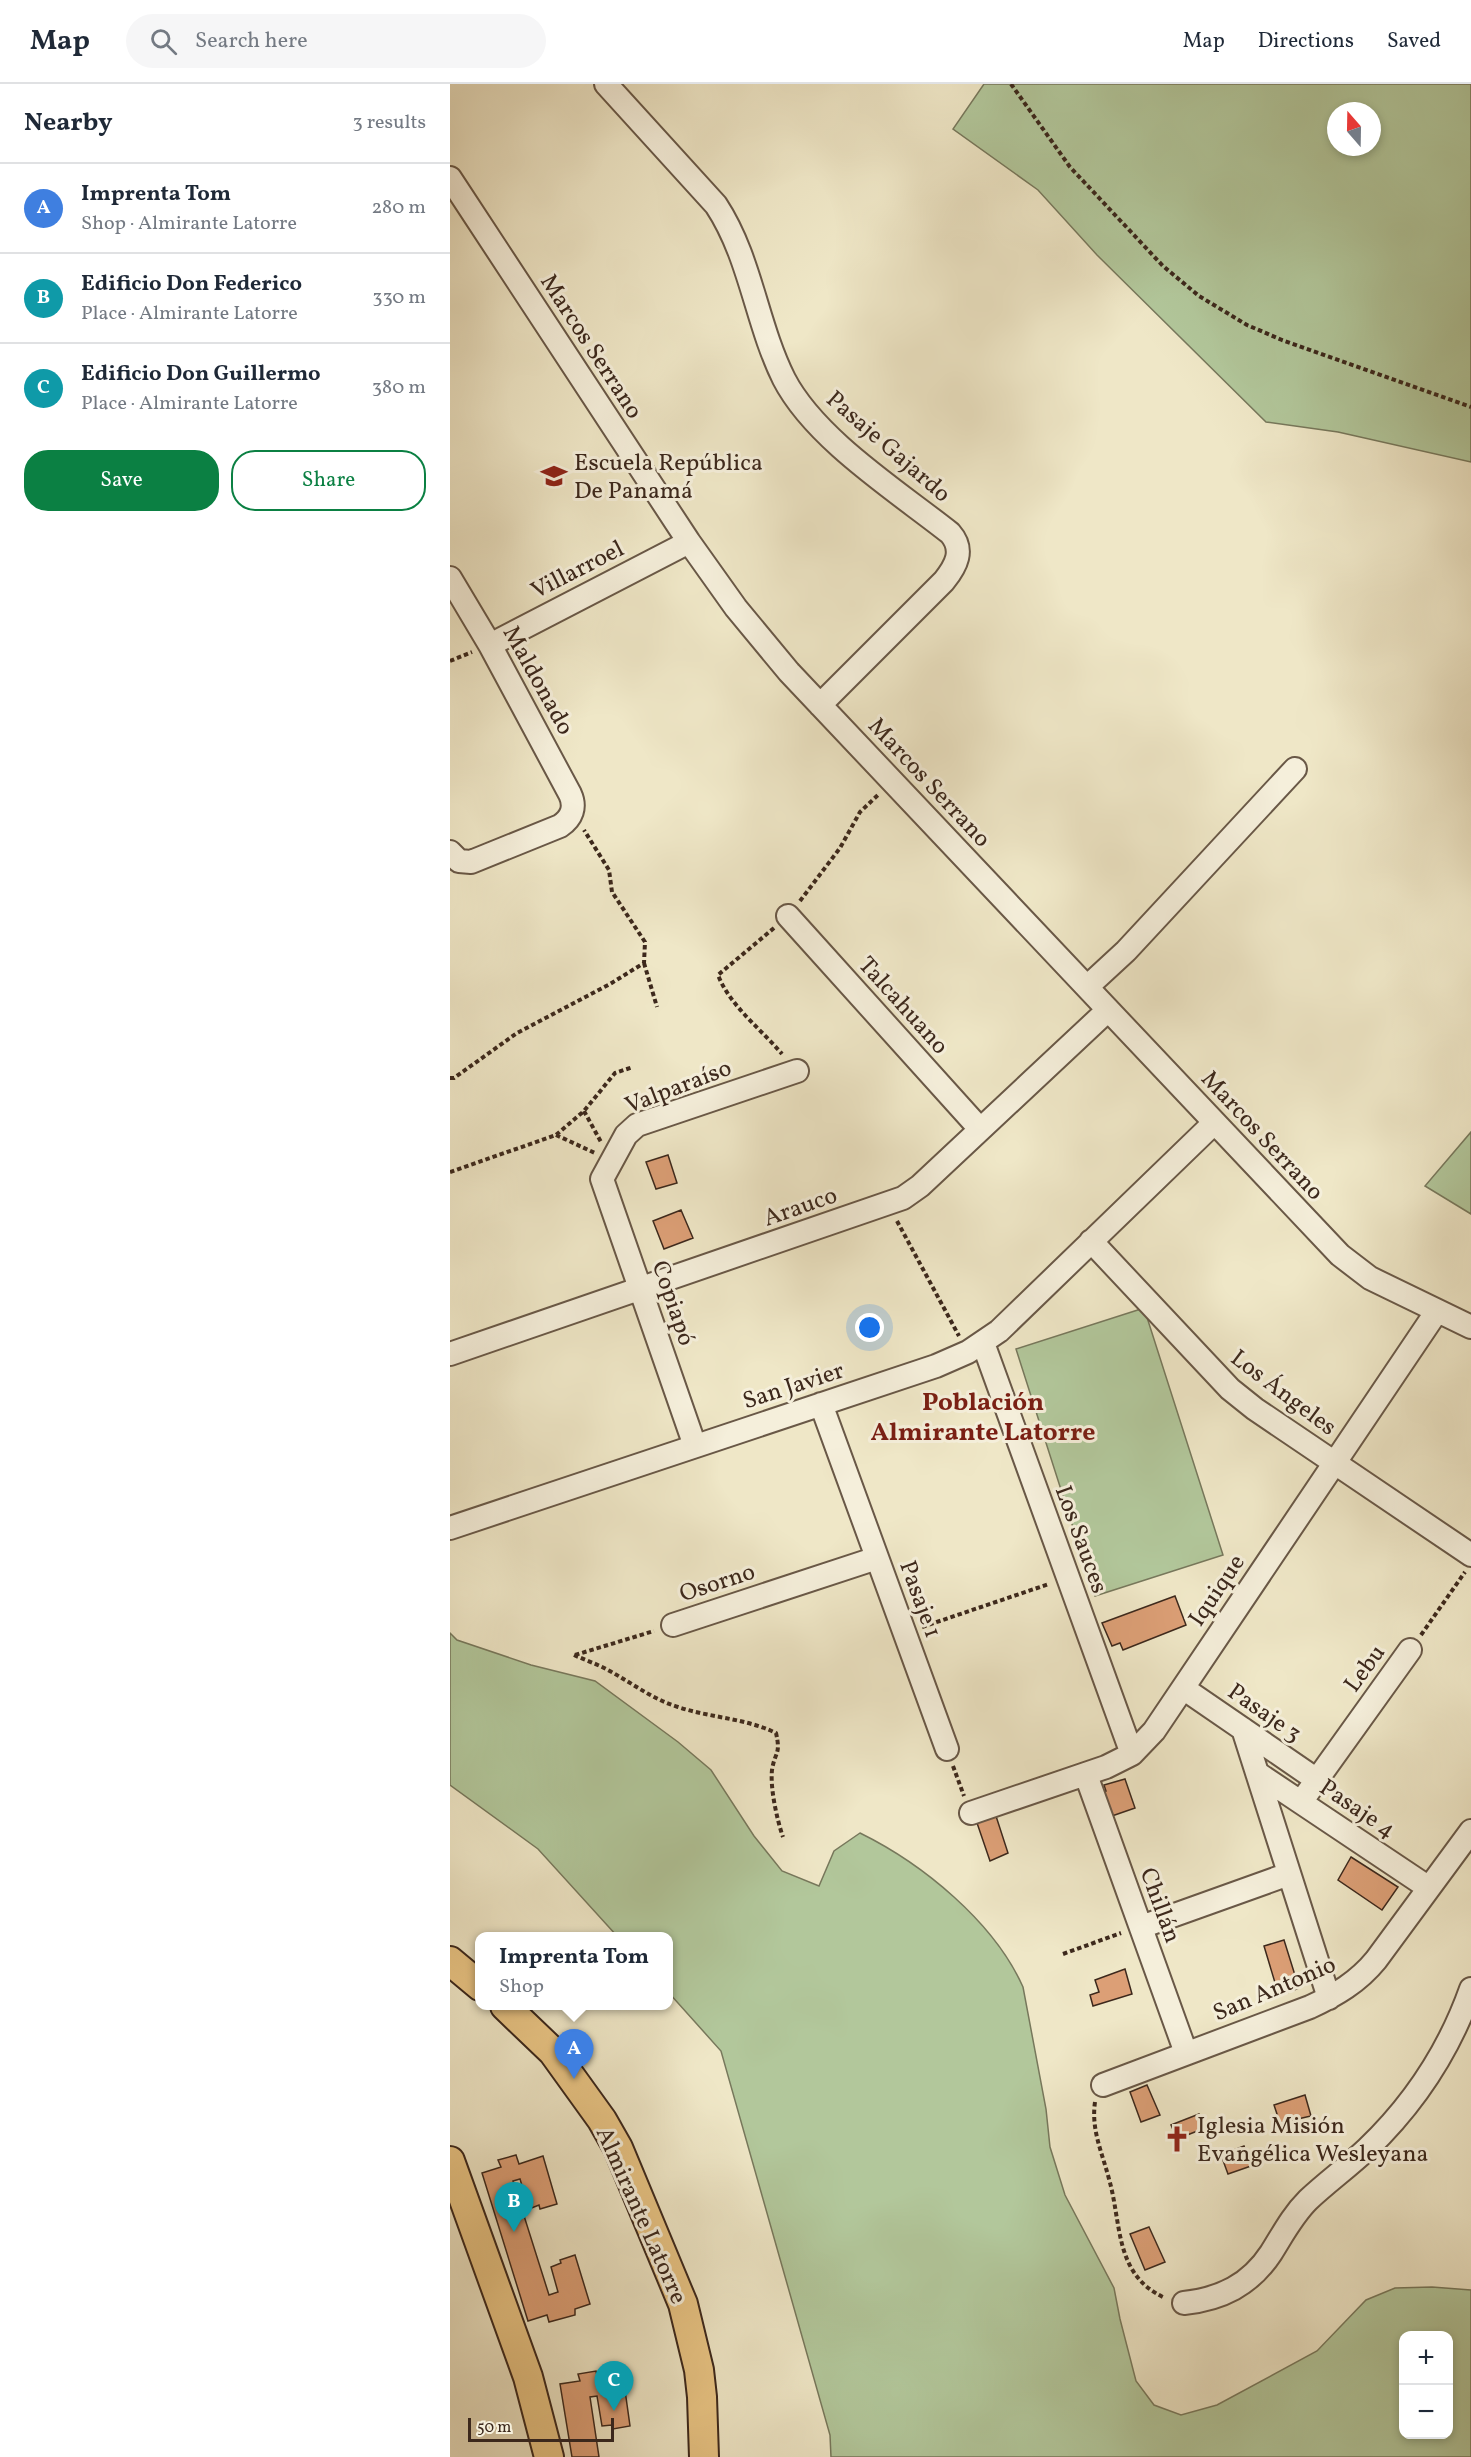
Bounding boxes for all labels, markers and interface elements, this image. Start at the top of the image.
search box [126,14,546,68]
text: Map [30,22,90,61]
icon: search [147,25,180,58]
text: Search here [195,26,308,57]
text: Map [1183,27,1225,56]
text: Directions [1258,27,1354,56]
text: Saved [1387,27,1441,56]
north arrow [1327,102,1381,156]
text: Nearby [24,105,113,141]
text: 3 results [352,109,426,137]
text: Imprenta Tom [81,179,231,210]
text: A [36,194,51,222]
text: 280 m [371,194,426,222]
text: Shop · Almirante Latorre [81,210,297,238]
street label: Marcos Serrano [531,268,650,426]
text: Edificio Don Federico [81,269,302,300]
text: B [37,284,50,312]
text: 330 m [372,284,426,312]
text: Place · Almirante Latorre [81,300,298,328]
text: Edificio Don Guillermo [81,359,321,390]
text: C [37,374,50,402]
text: 380 m [372,374,426,402]
street label: Pasaje Gajardo [818,384,958,511]
text: Place · Almirante Latorre [81,390,298,418]
place label: Escuela República De Panamá [574,447,763,509]
button: Save [24,450,219,511]
button: Share [231,450,426,511]
school or university icon: Escuela República De Panamá [539,461,569,491]
street label: Villarroel [526,533,630,609]
street label: Maldonado [493,620,581,742]
street label: Marcos Serrano [859,711,998,856]
street label: Talcahuano [849,950,956,1063]
street label: Valparaíso [621,1052,737,1124]
street label: Marcos Serrano [1192,1064,1331,1209]
street label: Arauco [759,1179,842,1236]
street label: Copiapó [642,1257,702,1351]
your location [855,1313,884,1342]
street label: Los Ángeles [1223,1342,1343,1445]
street label: San Javier [739,1355,849,1419]
district label: Población Almirante Latorre [870,1385,1096,1451]
street label: Los Sauces [1045,1481,1115,1598]
street label: Iquique [1181,1548,1254,1634]
street label: Osorno [675,1556,760,1612]
street label: Pasaje 1 [889,1556,949,1643]
street label: Lebu [1337,1638,1395,1700]
street label: Pasaje 3 [1220,1676,1308,1751]
street label: Pasaje 4 [1312,1772,1402,1848]
street label: Chillán [1130,1863,1188,1948]
popup [475,1932,673,2010]
text: Imprenta Tom [499,1942,649,1973]
street label: San Antonio [1208,1949,1342,2031]
text: Shop [499,1973,544,2001]
pin: A [554,2030,594,2079]
place label: Iglesia Misión Evangélica Wesleyana [1197,2110,1429,2172]
street label: Almirante Latorre [586,2122,694,2310]
church icon: Iglesia Misión Evangélica Wesleyana [1162,2124,1192,2154]
pin: B [494,2182,534,2232]
map controls [1399,2331,1453,2439]
button: + [1399,2331,1453,2385]
pin: C [594,2362,634,2411]
button: − [1399,2385,1453,2439]
scale bar [468,2415,614,2442]
text: 50 m [477,2417,511,2439]

